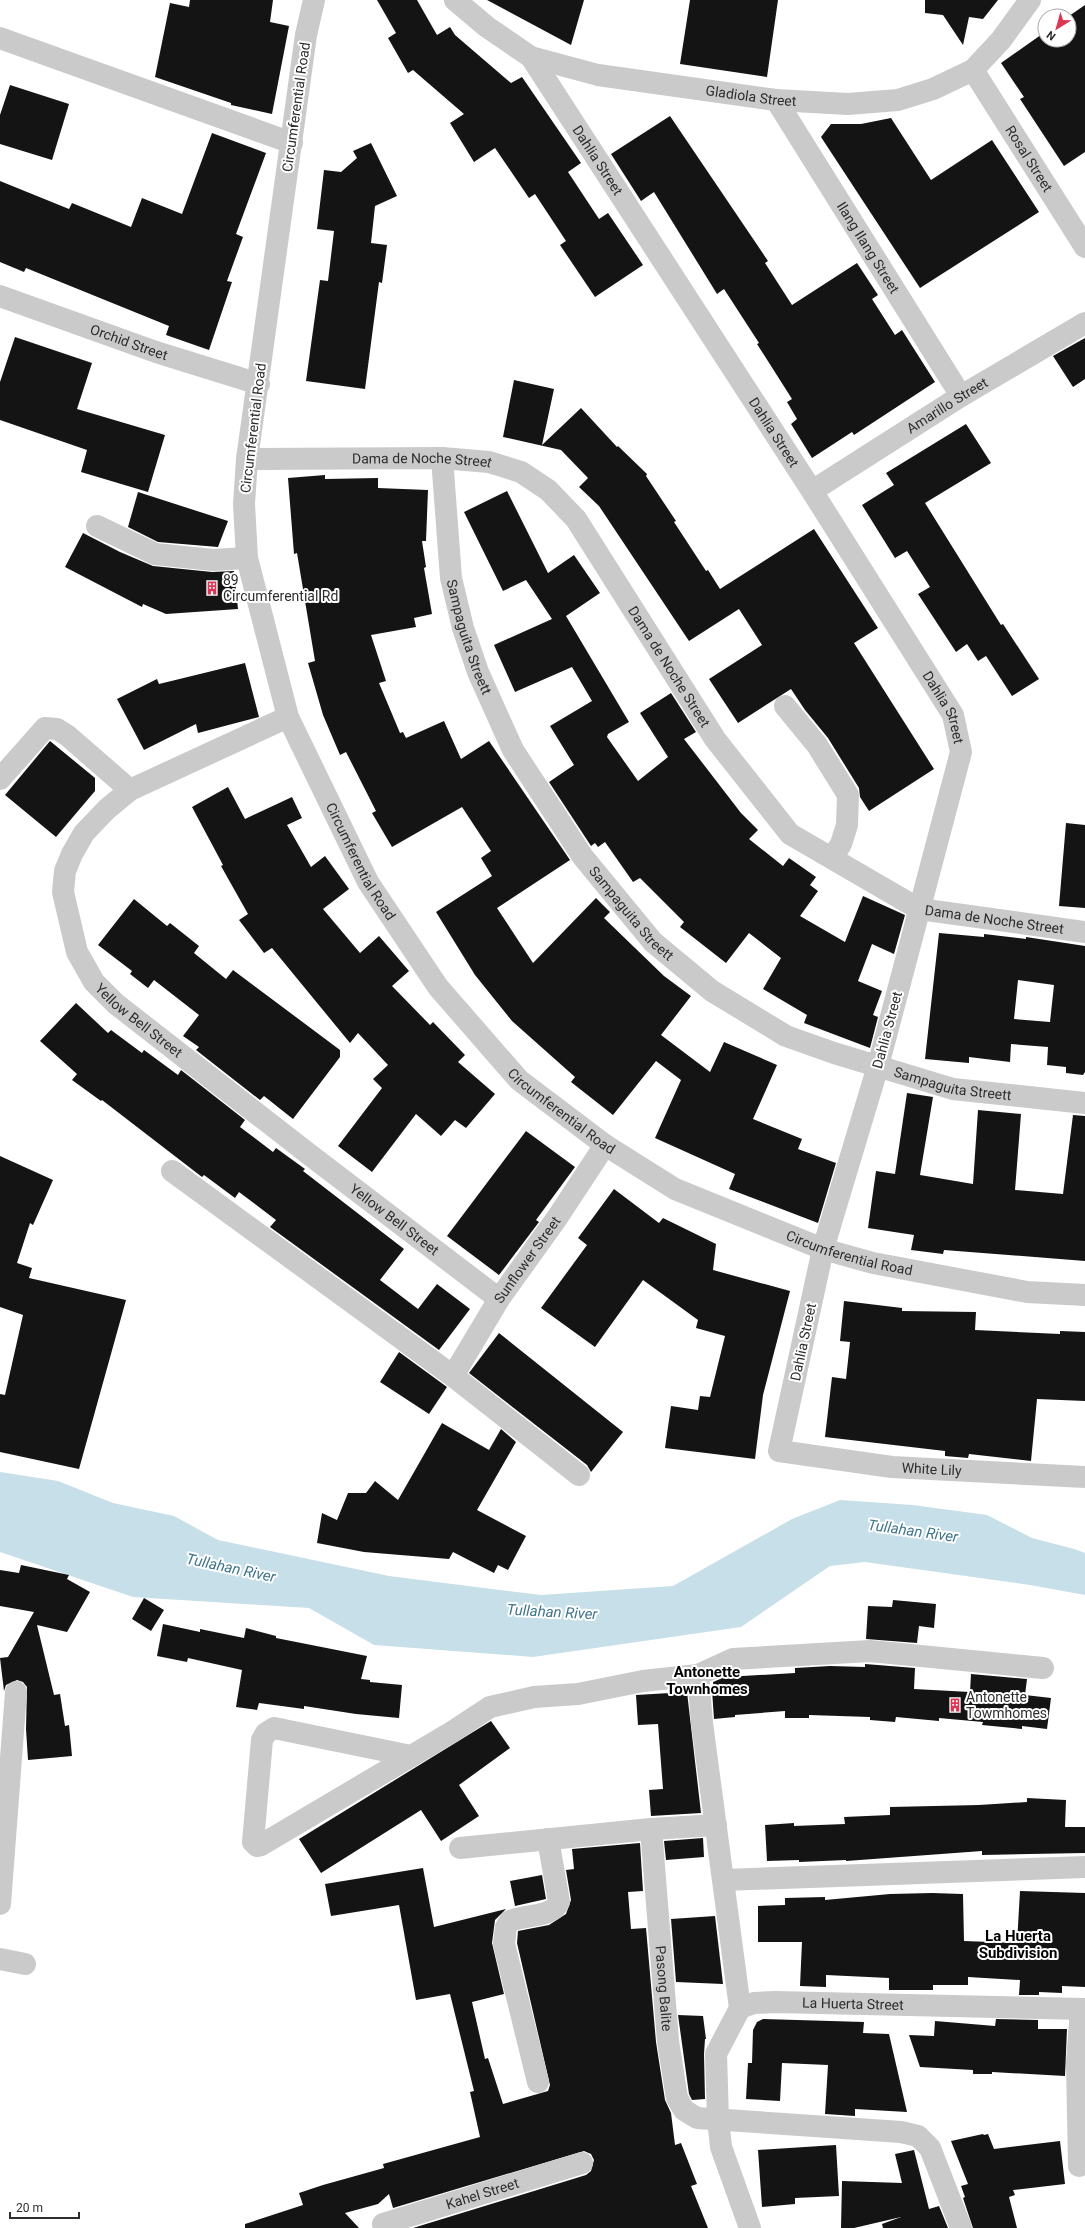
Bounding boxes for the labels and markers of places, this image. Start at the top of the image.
place label: 89 Circumferential Rd [223,572,338,604]
building icon: 89 Circumferential Rd [204,580,220,596]
place label: Antonette Towmhomes [966,1689,1047,1721]
building icon: Antonette Towmhomes [947,1697,963,1713]

